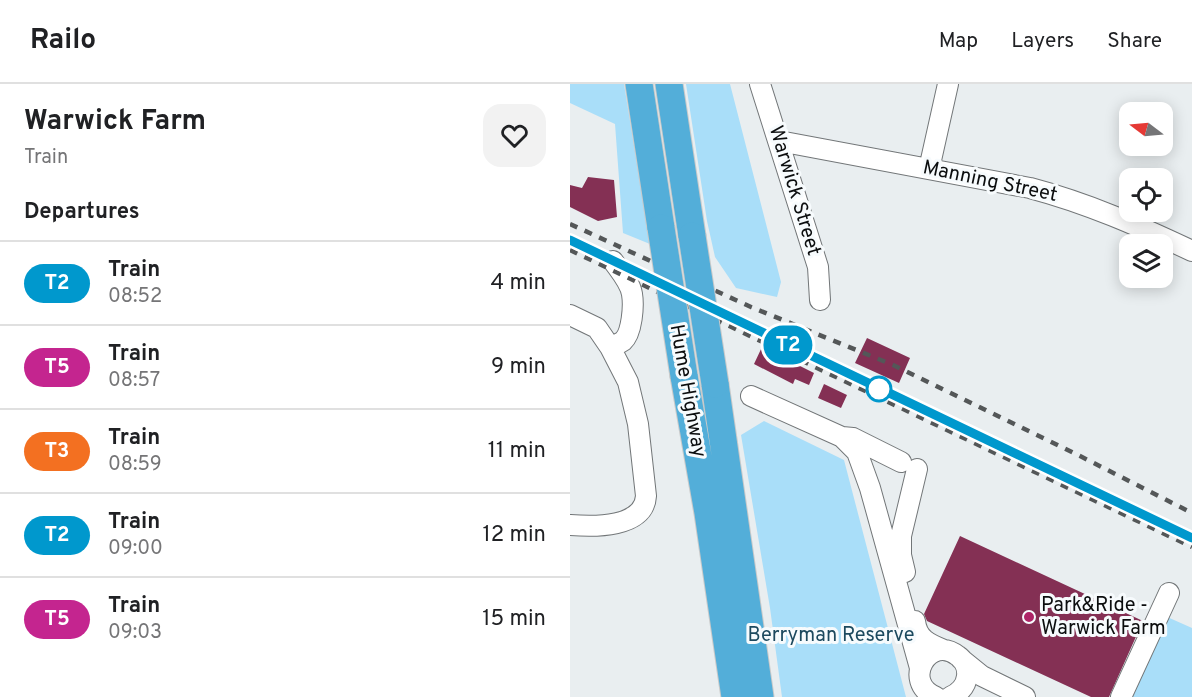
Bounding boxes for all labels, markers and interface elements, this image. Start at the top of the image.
text: Railo [30,23,96,59]
text: Map [939,28,978,55]
text: Layers [1011,28,1074,55]
text: Share [1107,28,1162,55]
north arrow [1119,102,1173,156]
map controls [1119,102,1173,288]
text: Warwick Farm [24,104,206,140]
button: heart [483,104,546,167]
street label: Warwick Street [762,123,826,259]
text: Train [24,145,68,171]
street label: Manning Street [920,155,1060,209]
button: locate [1119,168,1173,222]
text: Departures [24,199,140,226]
button: layers [1119,234,1173,288]
text: Train [108,257,160,284]
text: T2 [44,270,70,297]
text: 4 min [491,270,546,297]
text: 08:52 [108,284,162,310]
street label: Hume Highway [663,322,711,460]
line badge: T2 [761,326,815,364]
text: T2 [775,332,801,359]
text: Train [108,341,160,368]
text: T5 [44,354,70,381]
text: 9 min [491,354,546,381]
text: 08:57 [108,368,160,394]
unlabelled marker [866,376,892,402]
text: Train [108,425,160,452]
text: T3 [45,438,69,465]
text: 11 min [488,438,546,465]
text: 08:59 [108,452,162,478]
text: Train [108,509,160,536]
text: T2 [44,522,70,549]
text: 12 min [483,522,546,549]
text: 09:00 [108,536,163,562]
text: Train [108,593,160,620]
place label: Park&Ride - Warwick Farm [1041,593,1166,642]
text: T5 [44,606,70,633]
text: 15 min [482,606,546,633]
marker: Park&Ride - Warwick Farm [1022,610,1036,624]
text: 09:03 [108,620,162,646]
park label: Berryman Reserve [748,623,914,649]

